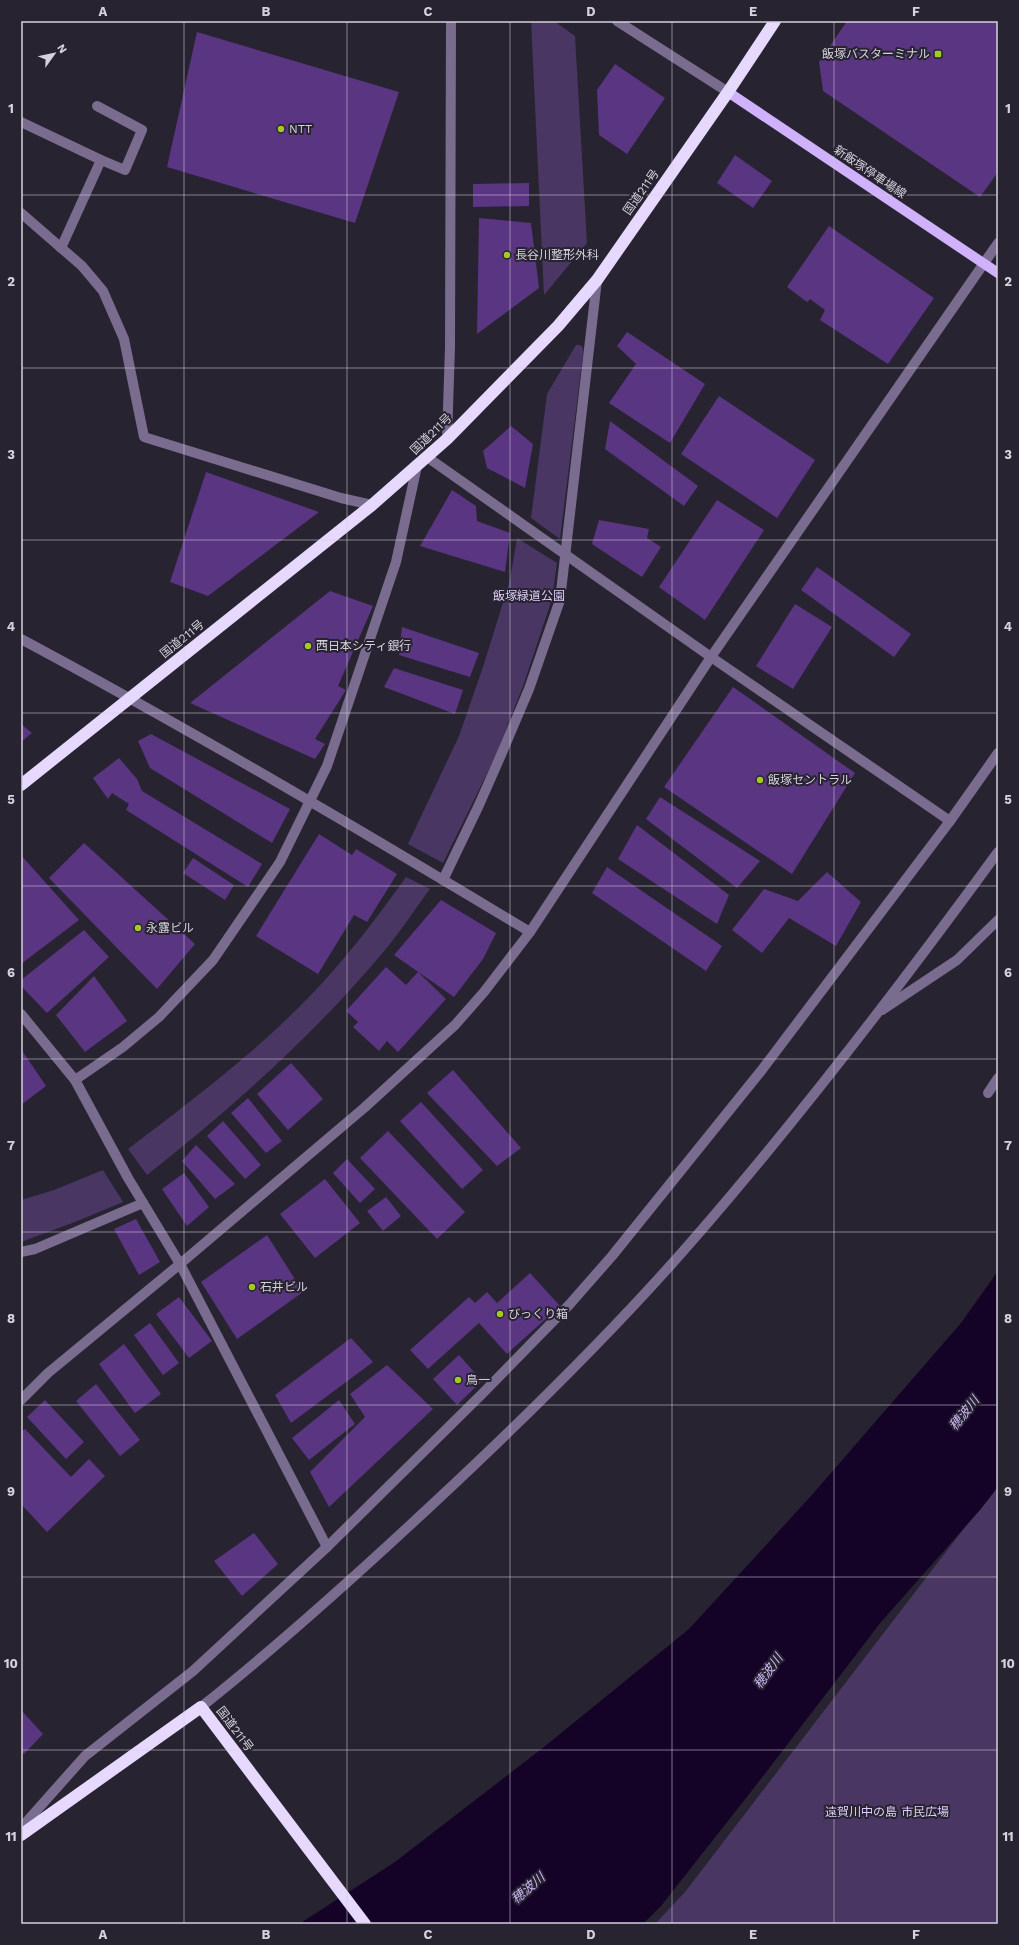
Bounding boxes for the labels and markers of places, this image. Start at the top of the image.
place label: 飯塚バスターミナル [822,47,930,61]
marker: 飯塚バスターミナル [933,49,943,59]
place label: NTT [289,122,312,136]
marker: NTT [276,124,286,134]
place label: 長谷川整形外科 [515,248,599,262]
marker: 長谷川整形外科 [502,250,512,260]
place label: 西日本シティ銀行 [316,639,411,653]
marker: 西日本シティ銀行 [303,641,313,651]
place label: 飯塚セントラル [768,773,852,787]
marker: 飯塚セントラル [755,775,765,785]
place label: 永露ビル [146,921,194,935]
marker: 永露ビル [133,923,143,933]
place label: 石井ビル [260,1280,308,1294]
marker: 石井ビル [247,1282,257,1292]
place label: びっくり箱 [508,1307,568,1321]
marker: びっくり箱 [495,1309,505,1319]
place label: 鳥一 [466,1373,490,1387]
marker: 鳥一 [453,1375,463,1385]

